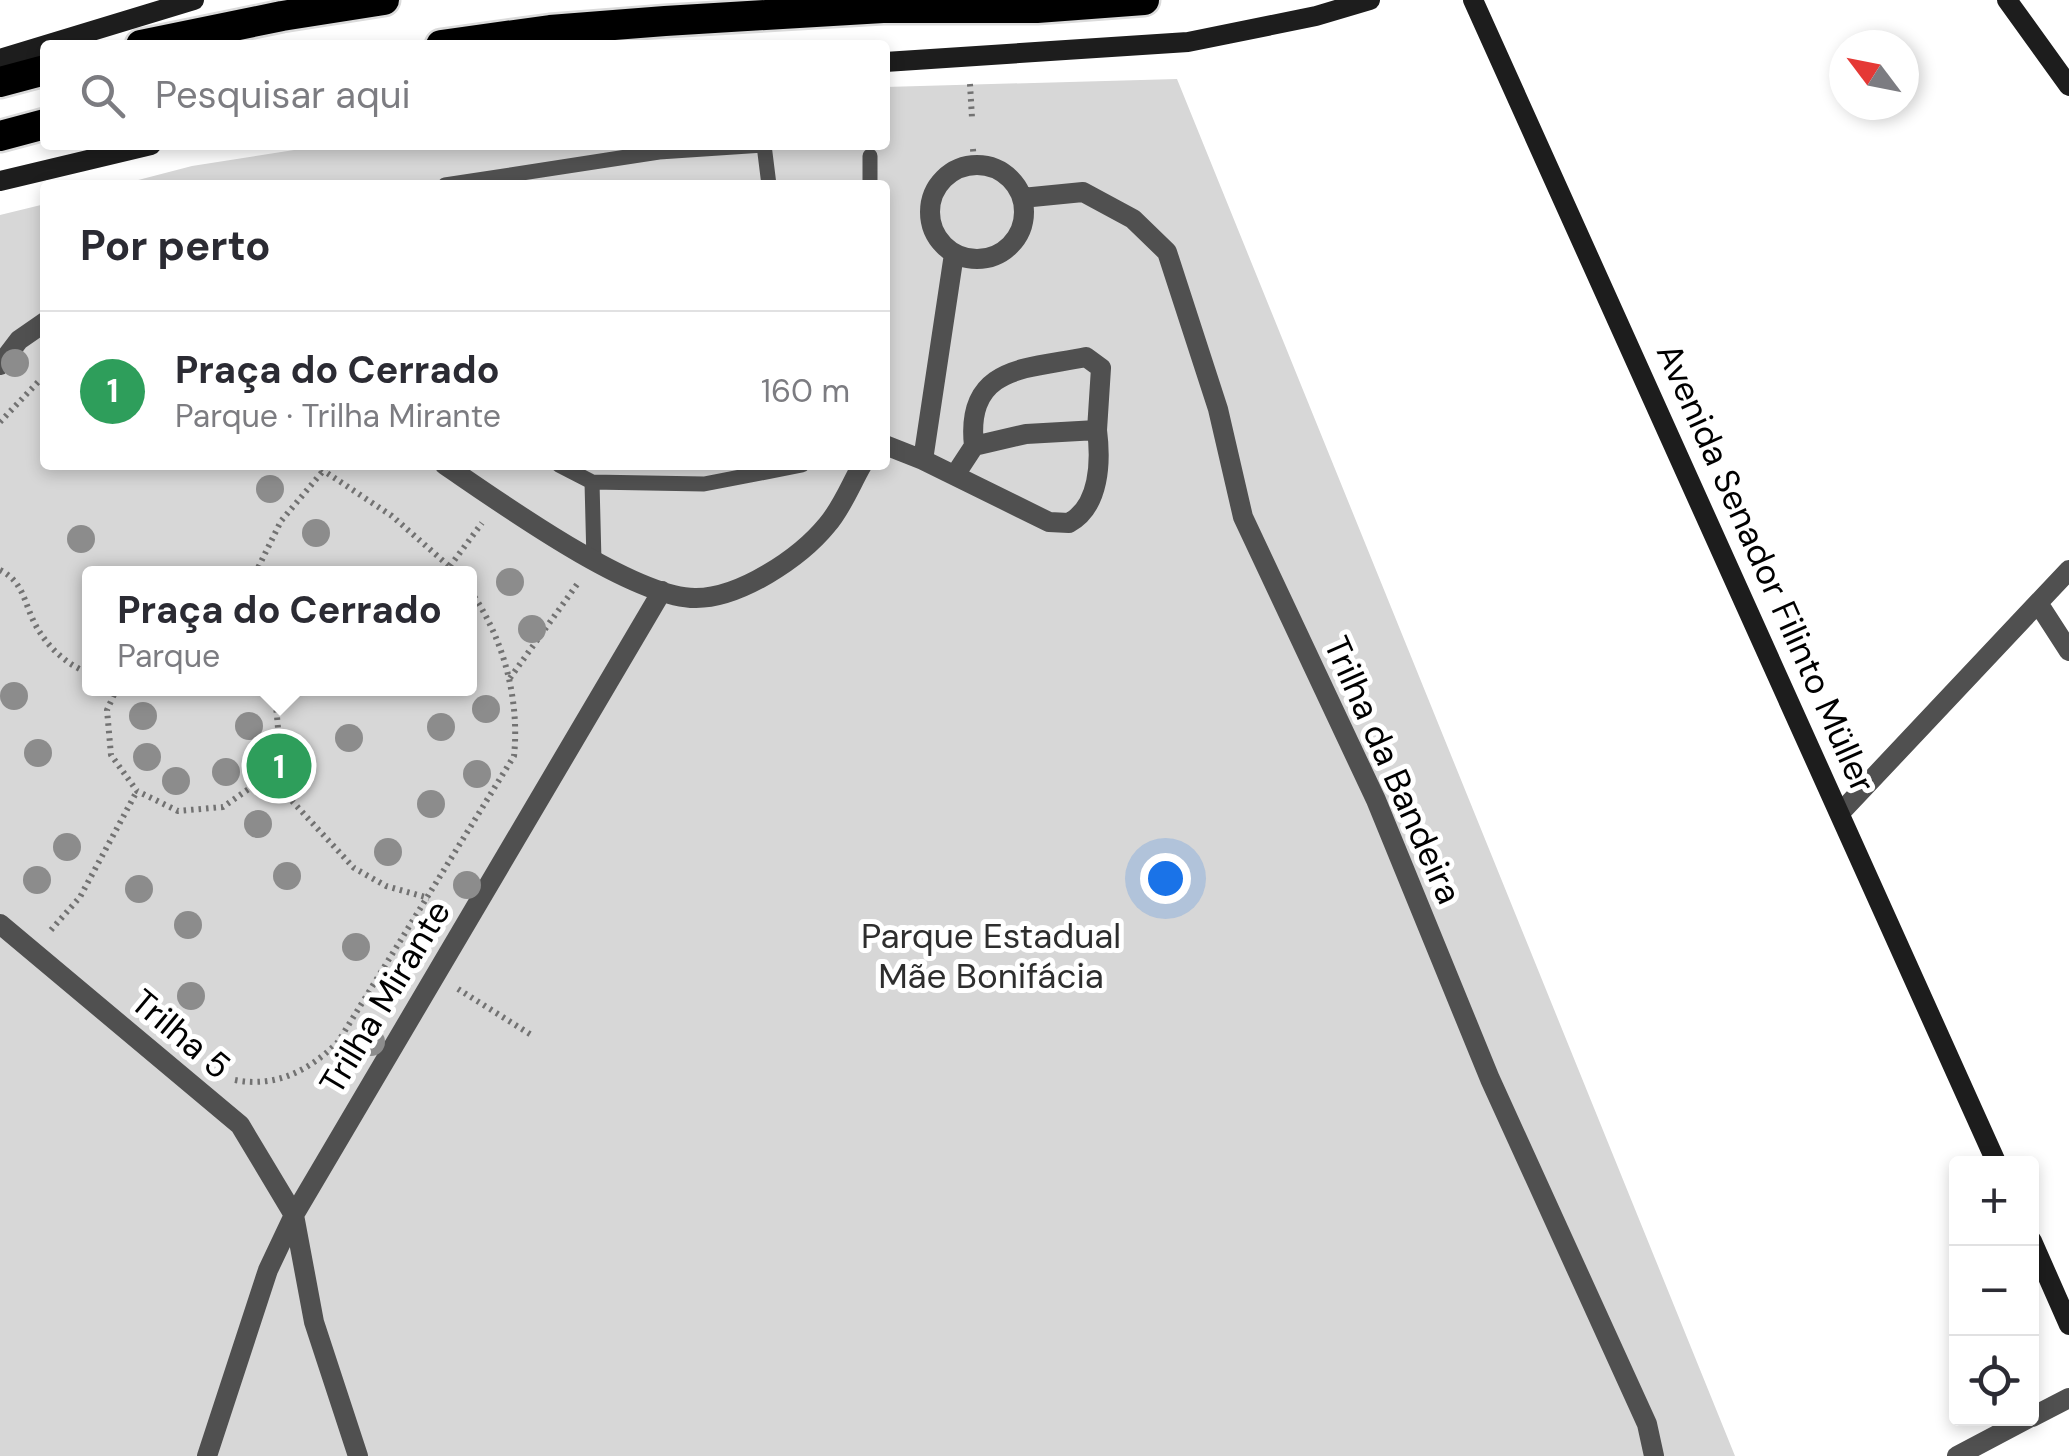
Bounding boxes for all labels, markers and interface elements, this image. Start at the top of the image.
north arrow [1829,30,1919,120]
search box [40,40,890,150]
icon: search [75,68,130,123]
text: Pesquisar aqui [155,70,411,120]
text: Por perto [80,218,271,273]
street label: Avenida Senador Filinto Müller [1646,336,1886,800]
text: Praça do Cerrado [175,345,500,395]
text: 1 [107,370,118,412]
text: 160 m [761,370,850,412]
text: Parque · Trilha Mirante [175,395,501,437]
popup [82,566,477,696]
text: Praça do Cerrado [117,585,442,635]
street label: Trilha da Bandeira [1313,629,1473,911]
text: Parque [117,635,220,677]
pin: 1 [246,728,312,804]
your location [1140,853,1191,904]
street label: Trilha Mirante [309,892,461,1102]
park label: Parque Estadual Mãe Bonifácia [861,913,1121,999]
street label: Trilha 5 [122,979,240,1089]
map controls [1949,1156,2039,1426]
button: + [1949,1156,2039,1246]
button: − [1949,1246,2039,1336]
button: locate [1949,1336,2039,1426]

